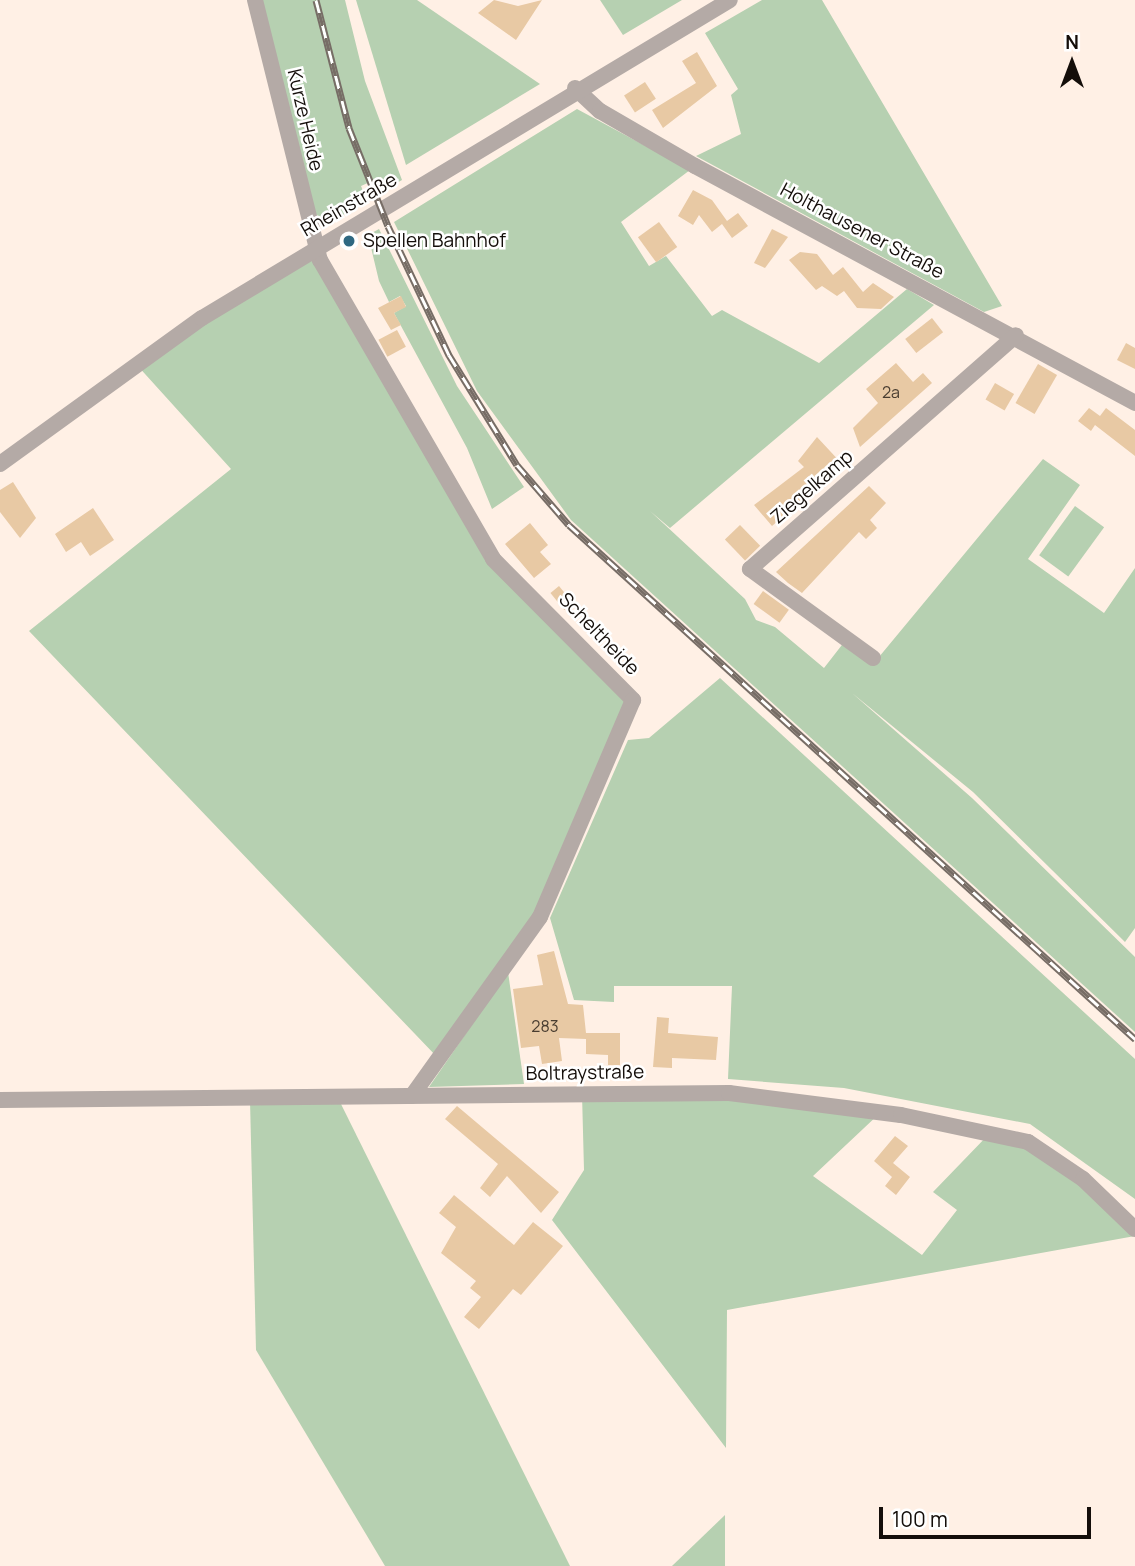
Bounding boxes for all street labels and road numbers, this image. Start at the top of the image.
street label: Kurze Heide [282,67,328,173]
street label: Rheinstraße [297,168,401,242]
street label: Holthausener Straße [776,178,948,284]
street label: Ziegelkamp [766,445,858,529]
street label: Scheltheide [554,588,644,680]
street label: Boltraystraße [526,1061,644,1085]

